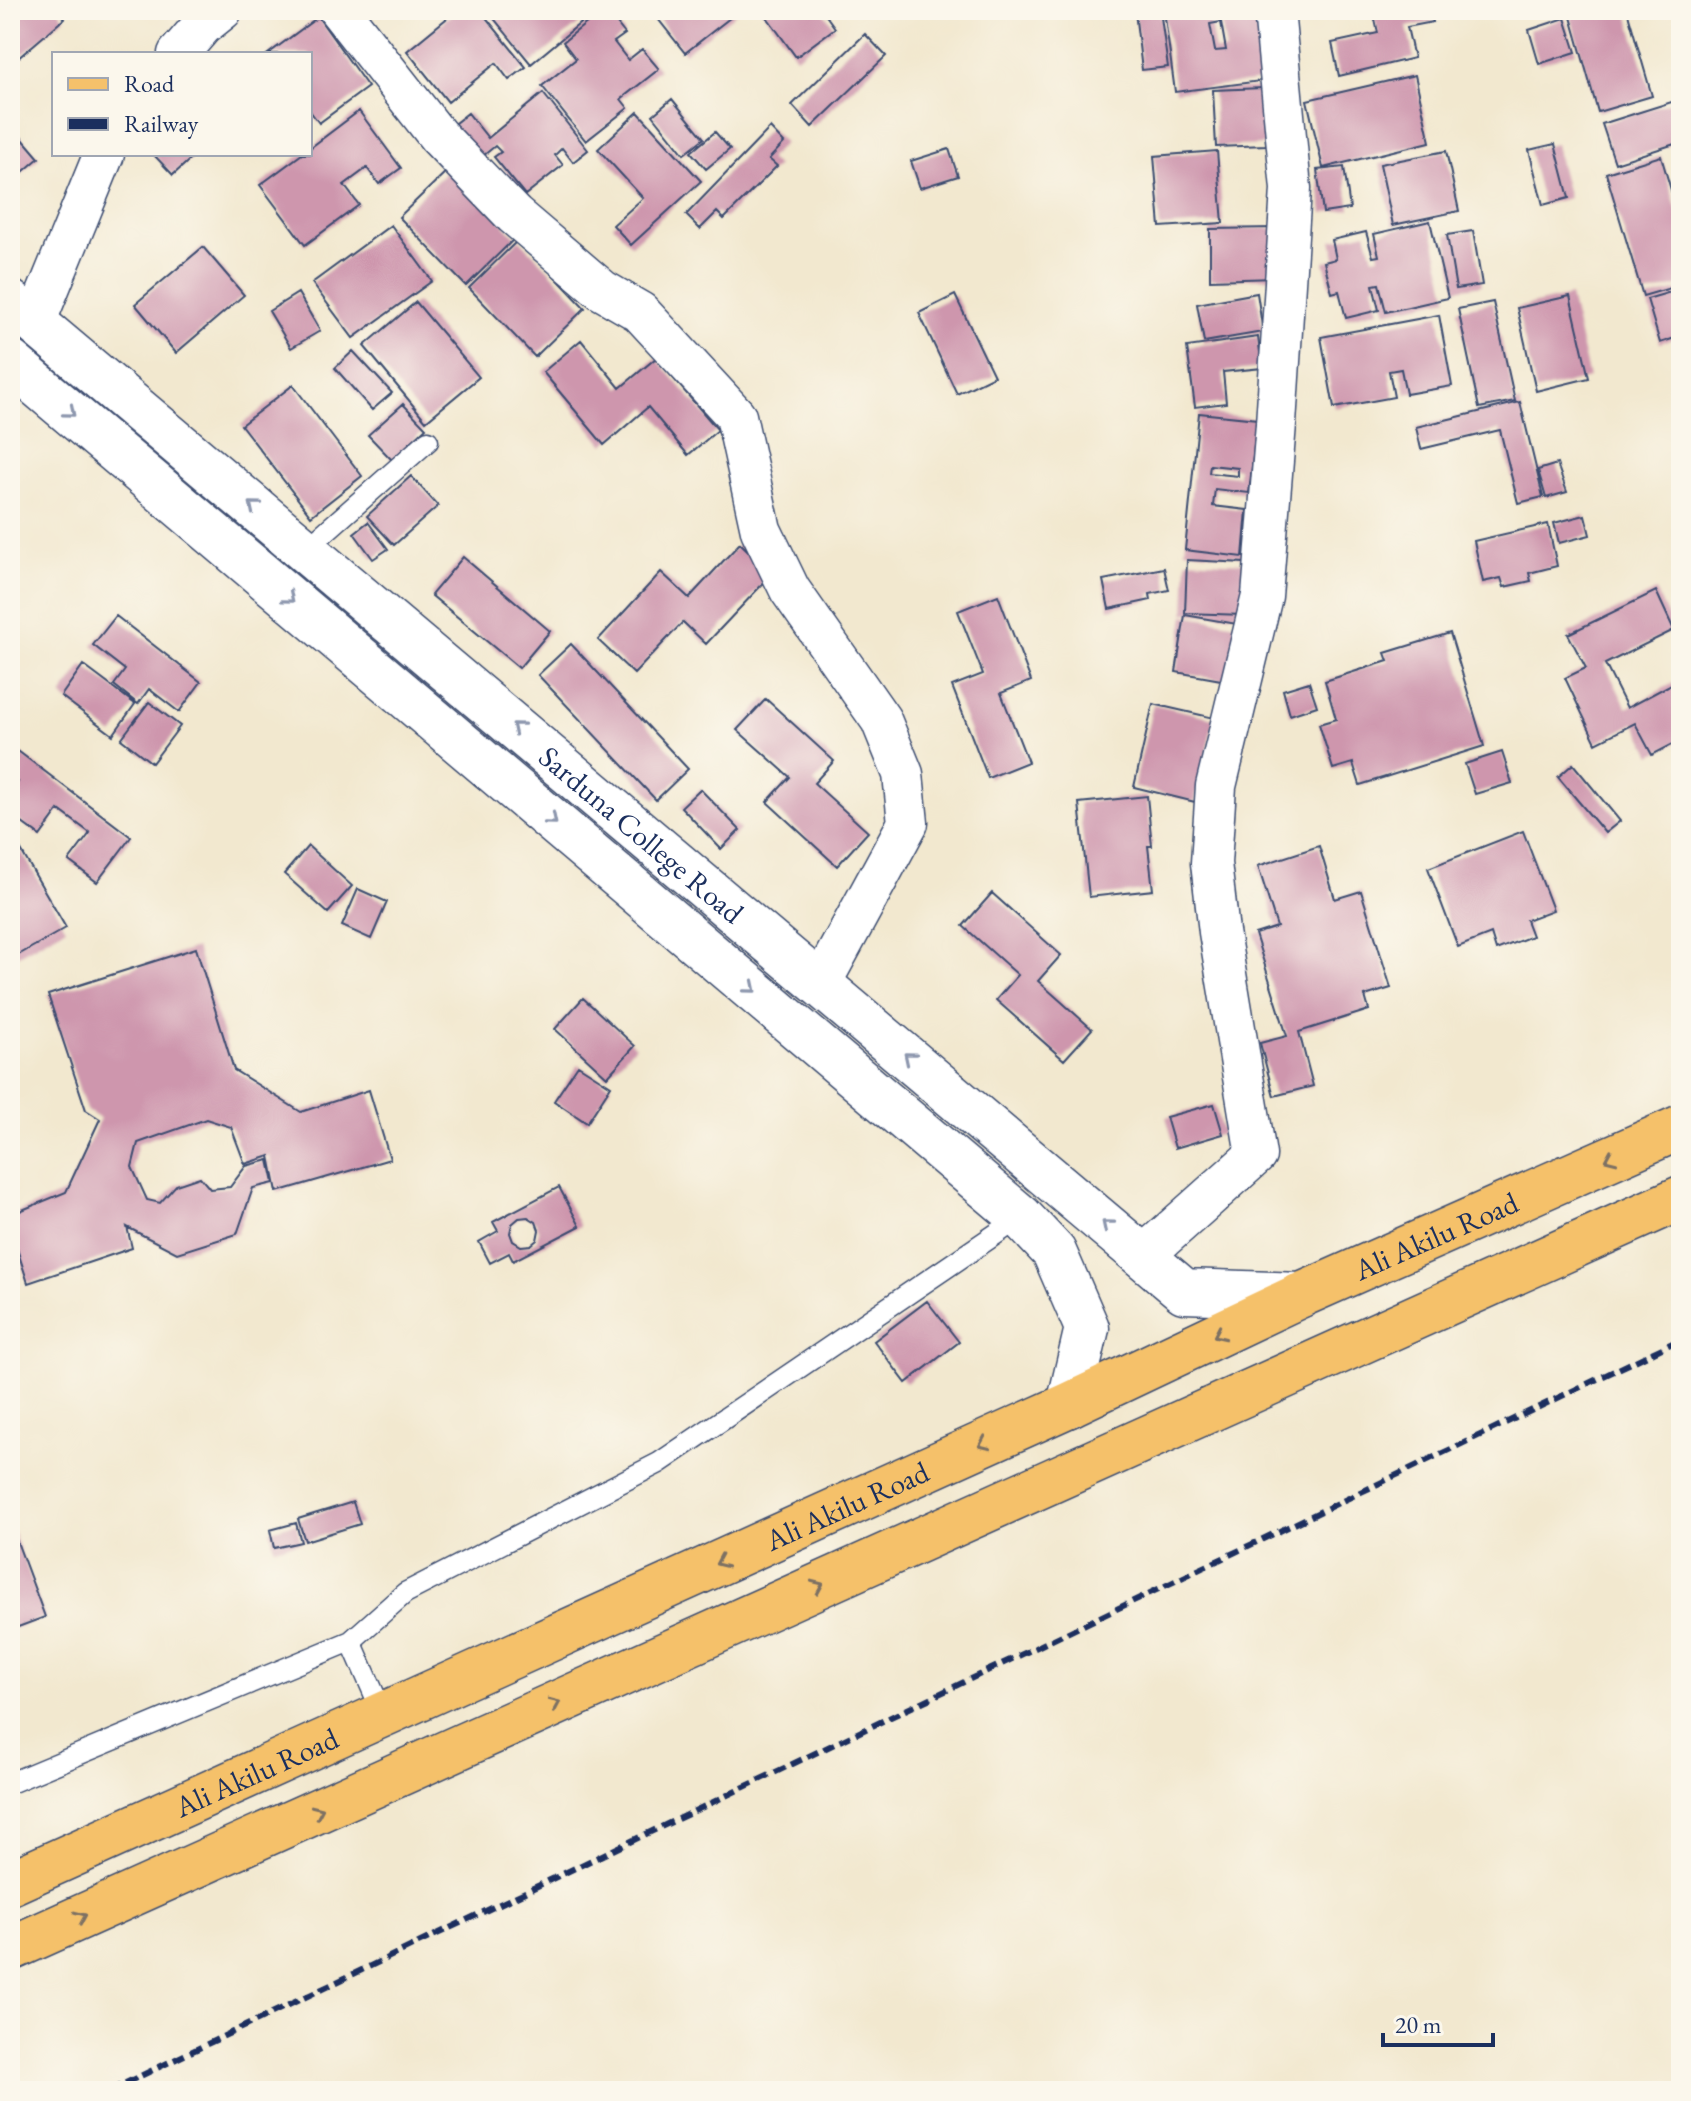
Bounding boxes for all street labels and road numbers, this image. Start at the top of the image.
street label: Sarduna College Road [531,737,753,932]
street label: Ali Akilu Road [1347,1182,1525,1289]
street label: Ali Akilu Road [758,1451,935,1560]
street label: Ali Akilu Road [167,1718,345,1826]

